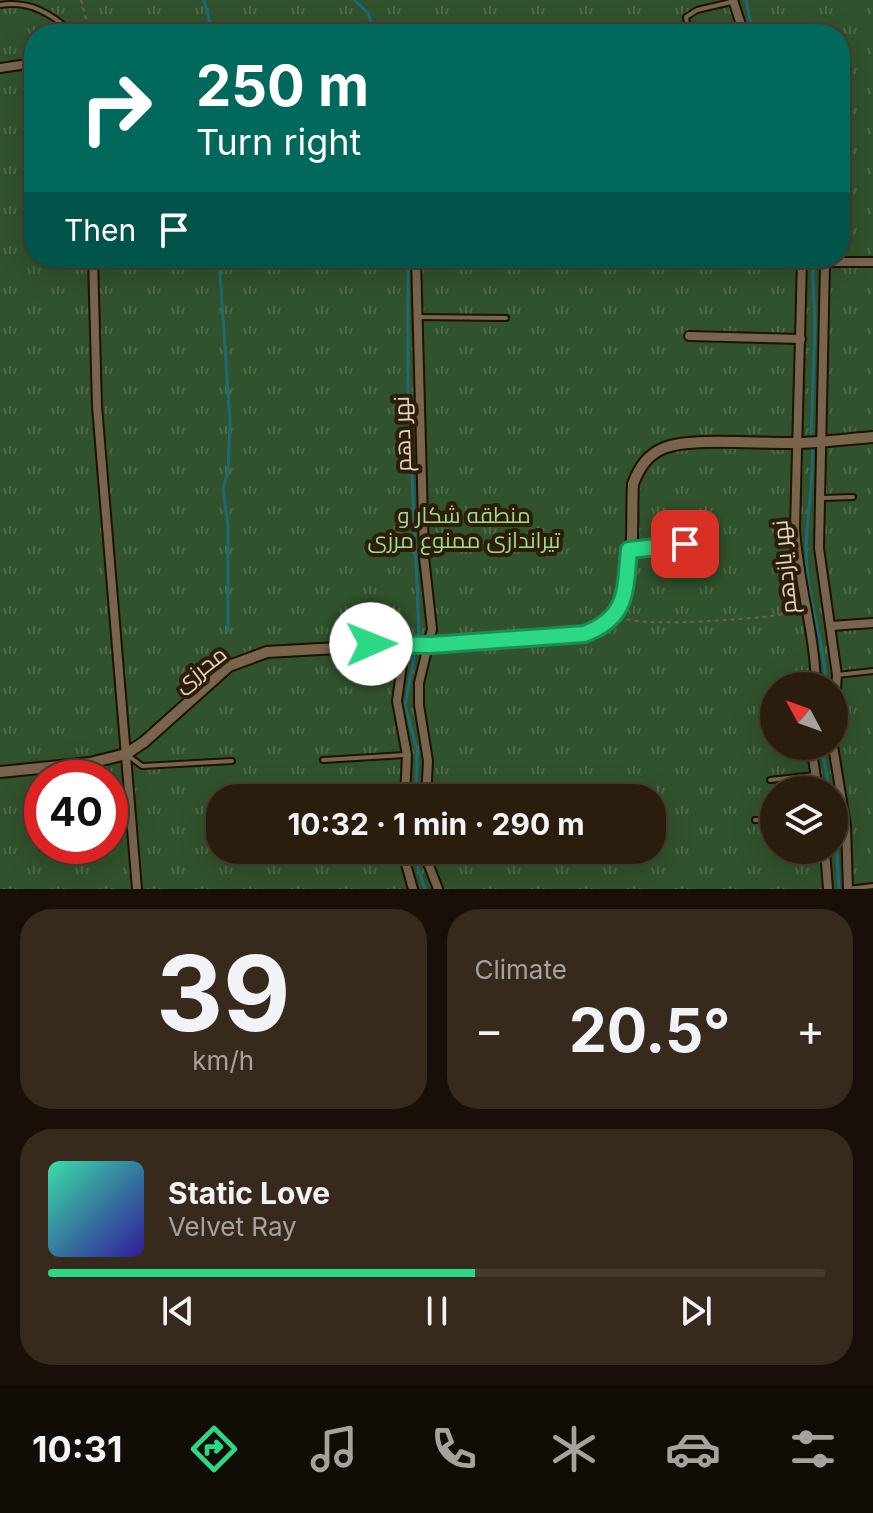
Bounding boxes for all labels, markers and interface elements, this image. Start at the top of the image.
text: 250 m [196,52,369,120]
icon: right [64,56,168,160]
text: Turn right [196,120,361,164]
icon: arrive [152,208,196,252]
text: Then [64,212,136,248]
street label: نهر دهم [388,396,419,472]
park label: منطقه شکار و تیراندازی ممنوع مرزی [368,502,561,555]
pin [651,510,719,578]
street label: نهر یازدهم [766,519,805,615]
icon: arrive [663,522,707,566]
position arrow [329,602,413,686]
street label: محرزی [169,640,231,698]
north arrow [760,672,848,760]
map controls [760,672,848,864]
speed limit sign: 40 [24,760,128,864]
button: layers [760,776,848,864]
text: 10:32 · 1 min · 290 m [287,806,585,842]
text: 39 [156,930,291,1056]
text: Climate [475,954,567,985]
text: 20.5° [569,994,731,1066]
text: − [475,1003,504,1057]
text: + [796,1003,825,1057]
text: km/h [192,1045,254,1076]
text: Static Love [168,1175,330,1211]
text: Velvet Ray [168,1211,297,1242]
icon: previous [156,1289,200,1333]
icon: pause [415,1289,459,1333]
icon: next [674,1289,718,1333]
icon: directions [186,1421,242,1477]
icon: music [306,1421,362,1477]
icon: phone [426,1421,482,1477]
icon: climate [546,1421,602,1477]
icon: car [665,1421,721,1477]
icon: filters [785,1421,841,1477]
text: 10:31 [32,1427,122,1471]

